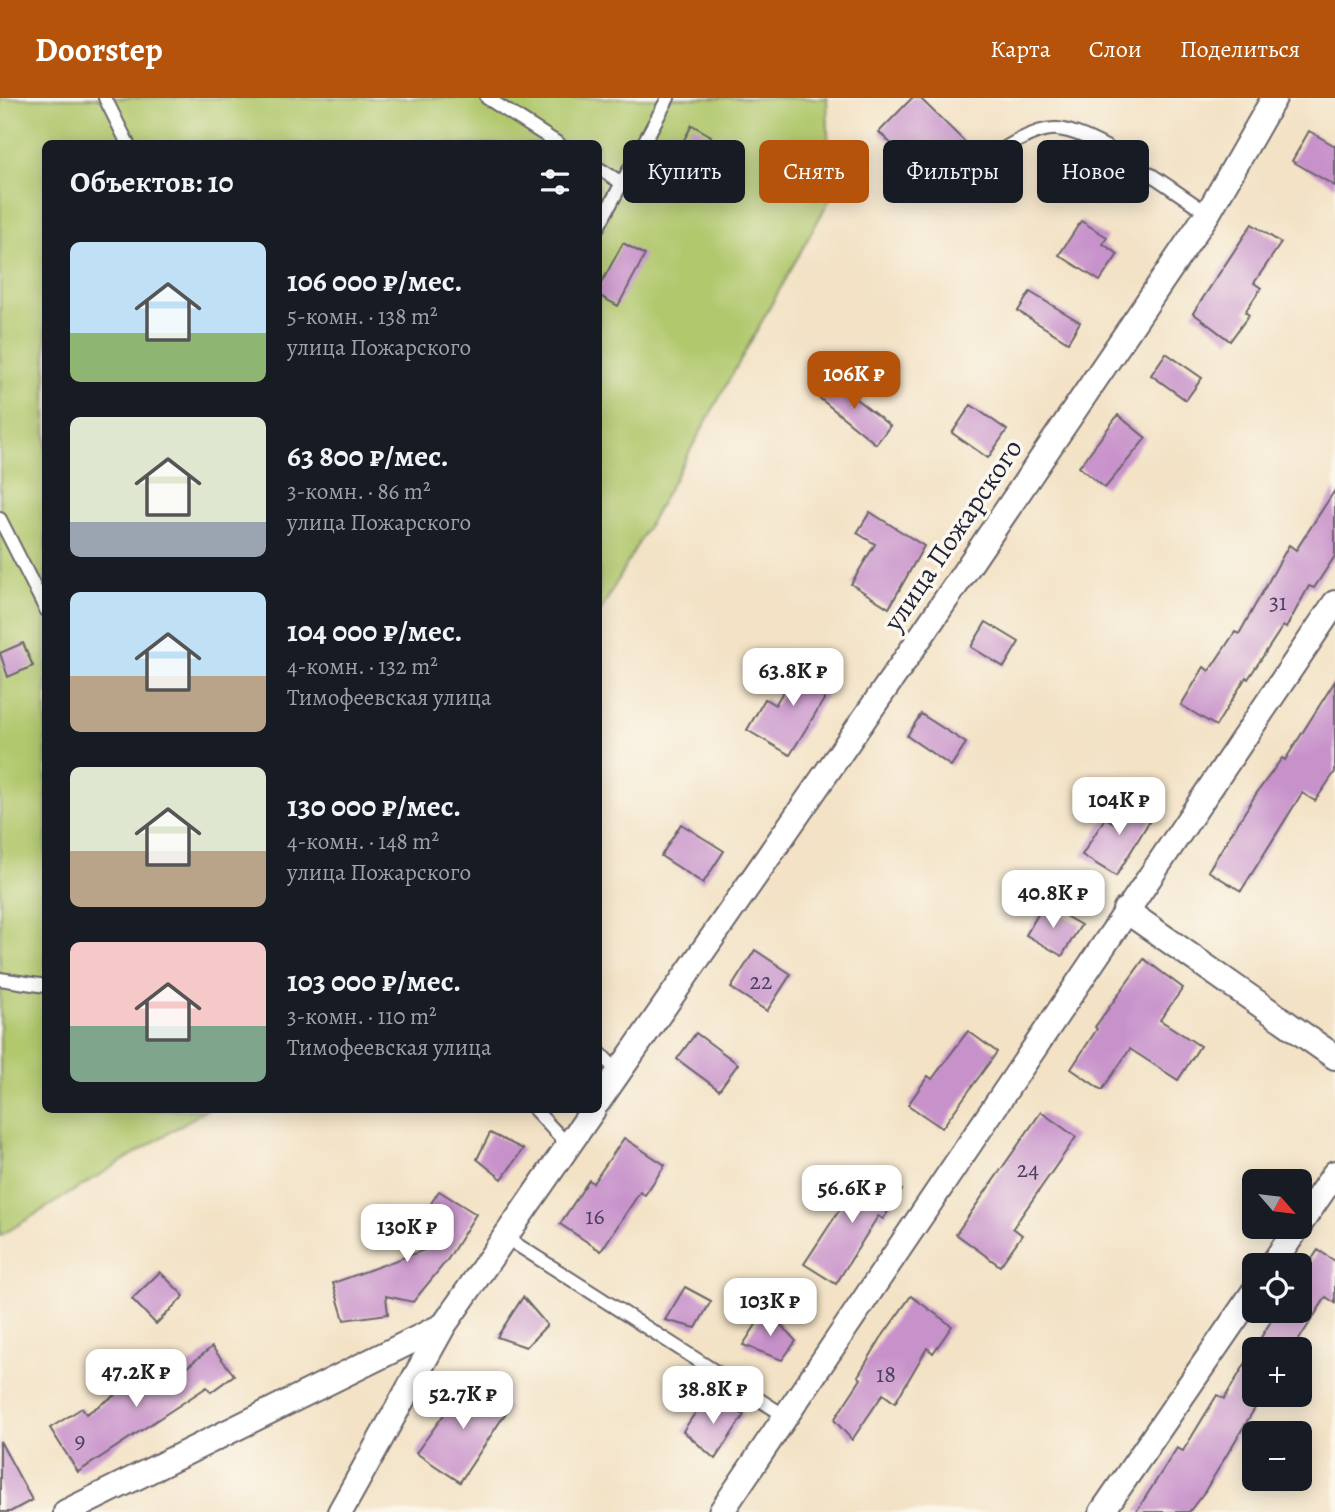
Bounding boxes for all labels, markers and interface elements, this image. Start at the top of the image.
text: Doorstep [35,27,163,72]
text: Карта [990,33,1051,65]
text: Слои [1089,33,1142,65]
text: Поделиться [1180,33,1300,65]
chip: Купить [623,140,745,203]
chip: Снять [759,140,869,203]
chip: Фильтры [883,140,1023,203]
chip: Новое [1037,140,1149,203]
text: Объектов: 10 [70,162,233,202]
icon: filters [536,163,574,201]
text: 106 000 ₽/мес. [287,261,462,301]
icon: home [126,270,210,354]
text: 5-комн. · 138 m² [287,301,438,332]
text: улица Пожарского [287,332,471,363]
pin: 106K ₽ [797,352,911,411]
text: 106K ₽ [823,358,885,389]
street label: улица Пожарского [874,431,1031,639]
text: 63 800 ₽/мес. [287,436,449,476]
icon: home [126,445,210,529]
text: 3-комн. · 86 m² [287,476,430,507]
text: улица Пожарского [287,507,471,538]
house number: 31 [1269,586,1287,618]
text: 104 000 ₽/мес. [287,611,462,651]
icon: home [126,620,210,704]
pin: 63.8K ₽ [728,648,858,708]
text: 4-комн. · 132 m² [287,651,438,682]
text: 63.8K ₽ [759,655,827,686]
text: Тимофеевская улица [287,682,492,713]
pin: 104K ₽ [1062,778,1176,837]
text: 104K ₽ [1088,784,1150,815]
text: 130 000 ₽/мес. [287,786,461,826]
icon: home [126,795,210,879]
text: 4-комн. · 148 m² [287,826,439,857]
text: улица Пожарского [287,857,471,888]
pin: 40.8K ₽ [988,870,1118,930]
text: 40.8K ₽ [1018,877,1088,908]
text: 103 000 ₽/мес. [287,961,461,1001]
house number: 22 [750,965,772,997]
icon: home [126,970,210,1054]
text: 3-комн. · 110 m² [287,1001,437,1032]
text: Тимофеевская улица [287,1032,492,1063]
house number: 24 [1017,1153,1039,1185]
pin: 56.6K ₽ [787,1166,917,1225]
north arrow [1242,1169,1312,1239]
map controls [1242,1169,1312,1491]
text: 56.6K ₽ [818,1172,886,1203]
house number: 16 [585,1200,605,1232]
pin: 130K ₽ [350,1204,464,1264]
text: 130K ₽ [377,1211,437,1242]
button: locate [1242,1253,1312,1323]
pin: 103K ₽ [713,1278,827,1338]
text: 103K ₽ [740,1285,800,1316]
button: + [1242,1337,1312,1407]
pin: 47.2K ₽ [71,1350,201,1409]
text: 47.2K ₽ [102,1356,170,1387]
house number: 18 [876,1358,896,1390]
pin: 38.8K ₽ [648,1366,778,1426]
pin: 52.7K ₽ [398,1372,528,1431]
text: 38.8K ₽ [678,1373,748,1404]
text: 52.7K ₽ [429,1378,497,1409]
button: − [1242,1421,1312,1491]
house number: 9 [75,1424,85,1456]

